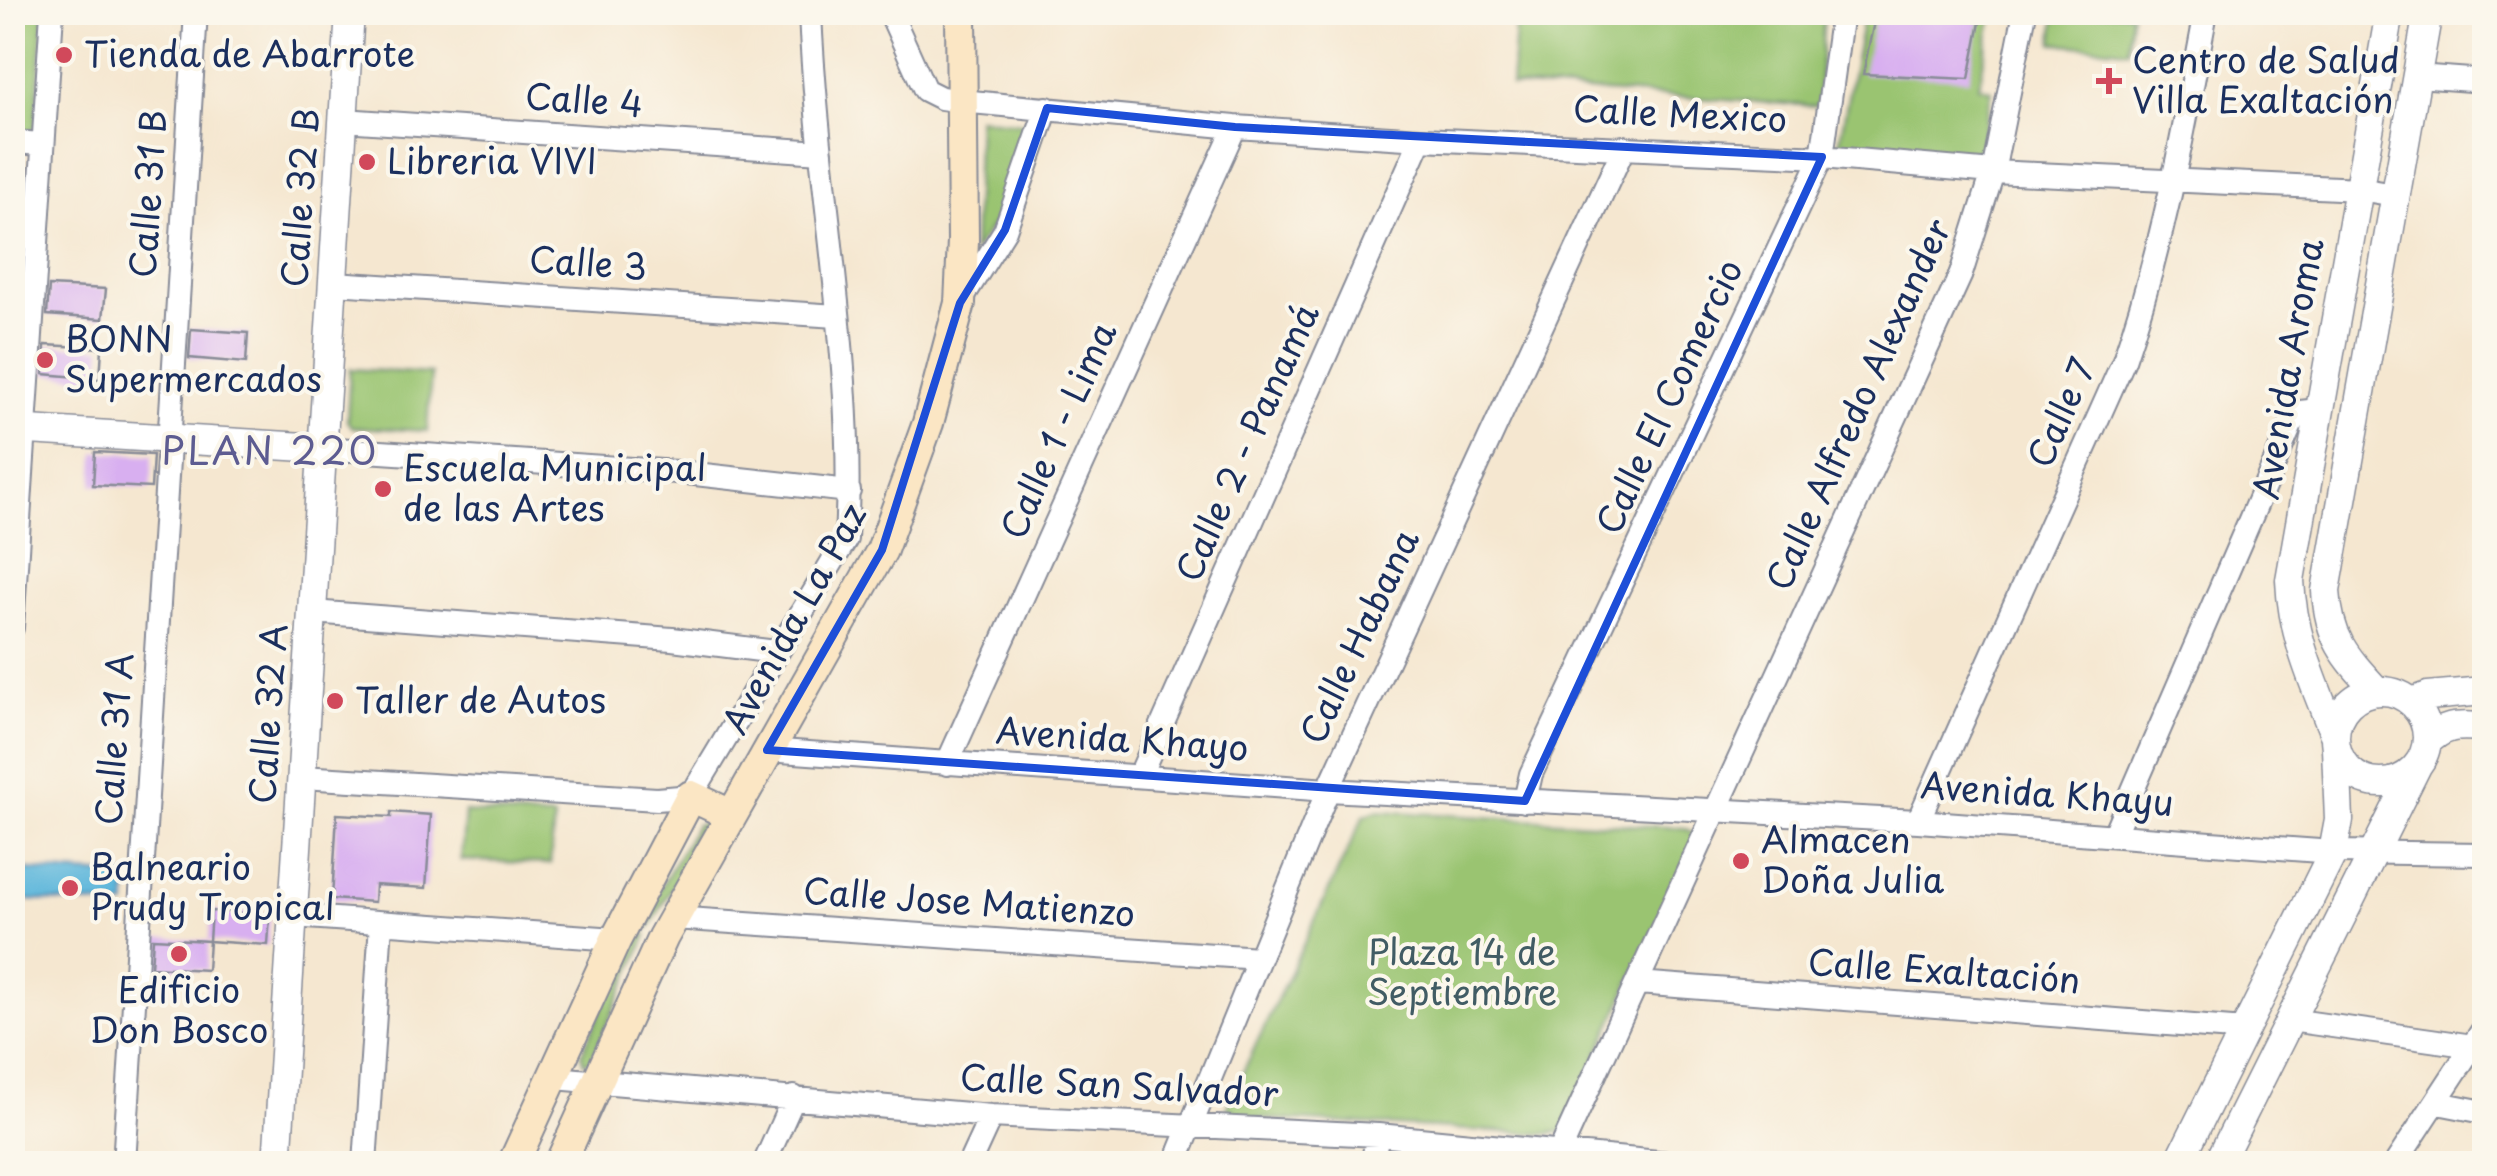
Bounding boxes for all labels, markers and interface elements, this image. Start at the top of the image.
place label: Tienda de Abarrote [84,26,415,79]
place label: Centro de Salud Villa Exaltación [2132,32,2400,125]
marker: Tienda de Abarrote [53,44,75,66]
street label: Calle 4 [523,68,645,129]
marker: Centro de Salud Villa Exaltación [2096,68,2122,94]
street label: Calle Mexico [1572,80,1789,145]
street label: Calle 32 B [266,106,331,289]
street label: Calle 31 B [114,108,179,280]
place label: Libreria VIVI [387,133,597,186]
marker: Libreria VIVI [356,151,378,173]
street label: Calle Alfredo Alexander [1751,210,1963,598]
street label: Calle 3 [527,231,649,292]
street label: Avenida Aroma [2238,234,2336,503]
street label: Calle El Comercio [1581,250,1755,542]
street label: Calle 2 - Panamá [1161,295,1331,589]
place label: BONN Supermercados [65,311,322,404]
street label: Calle 1 - Lima [985,313,1128,547]
marker: BONN Supermercados [34,349,56,371]
street label: Calle 7 [2012,349,2107,475]
district label: PLAN 220 [161,421,379,478]
place label: Escuela Municipal de las Artes [403,440,706,533]
marker: Escuela Municipal de las Artes [372,478,394,500]
street label: Avenida La Paz [707,493,878,743]
street label: Calle Habana [1285,520,1431,752]
street label: Calle 32 A [234,622,299,806]
street label: Calle 31 A [80,651,145,827]
place label: Taller de Autos [355,672,606,725]
marker: Taller de Autos [324,690,346,712]
street label: Avenida Khayo [994,702,1250,773]
street label: Avenida Khayu [1919,757,2176,828]
place label: Almacen Doña Julia [1761,812,1945,905]
place label: Balneario Prudy Tropical [90,839,335,932]
marker: Almacen Doña Julia [1730,850,1752,872]
street label: Calle Jose Matienzo [801,862,1137,939]
marker: Balneario Prudy Tropical [59,877,81,899]
park label: Plaza 14 de Septiembre [1367,924,1557,1017]
street label: Calle Exaltación [1806,934,2082,1005]
marker: Edificio Don Bosco [168,943,190,965]
place label: Edificio Don Bosco [90,962,268,1055]
street label: Calle San Salvador [959,1049,1280,1118]

